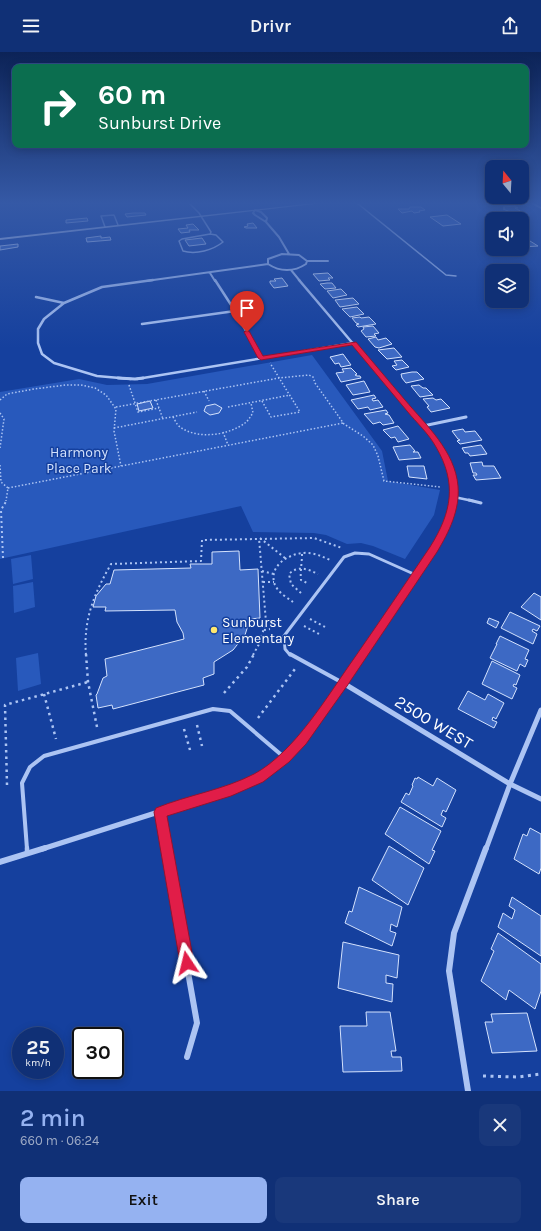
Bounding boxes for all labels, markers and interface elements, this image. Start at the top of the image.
icon: menu [20,15,42,37]
text: Drivr [250,15,291,37]
icon: share [499,15,521,37]
text: 60 m [98,78,166,111]
icon: right [32,80,84,132]
text: Sunburst Drive [98,112,221,134]
north arrow [485,160,529,204]
map controls [485,160,529,308]
button: sound [485,212,529,256]
button: layers [485,264,529,308]
pin [230,291,264,332]
icon: arrive [236,297,258,319]
park label: Harmony Place Park [46,444,112,477]
place label: Sunburst Elementary [222,614,295,647]
marker: Sunburst Elementary [209,625,219,635]
street label: 2500 WEST [391,691,477,753]
position arrow [166,942,208,984]
speed limit sign: 30 [72,1027,124,1079]
text: 25 [26,1036,50,1059]
text: km/h [25,1057,51,1069]
text: 2 min [20,1104,86,1132]
button: close [479,1104,521,1146]
text: 660 m · 06:24 [20,1133,99,1148]
button: Exit [20,1177,267,1223]
button: Share [275,1177,521,1223]

